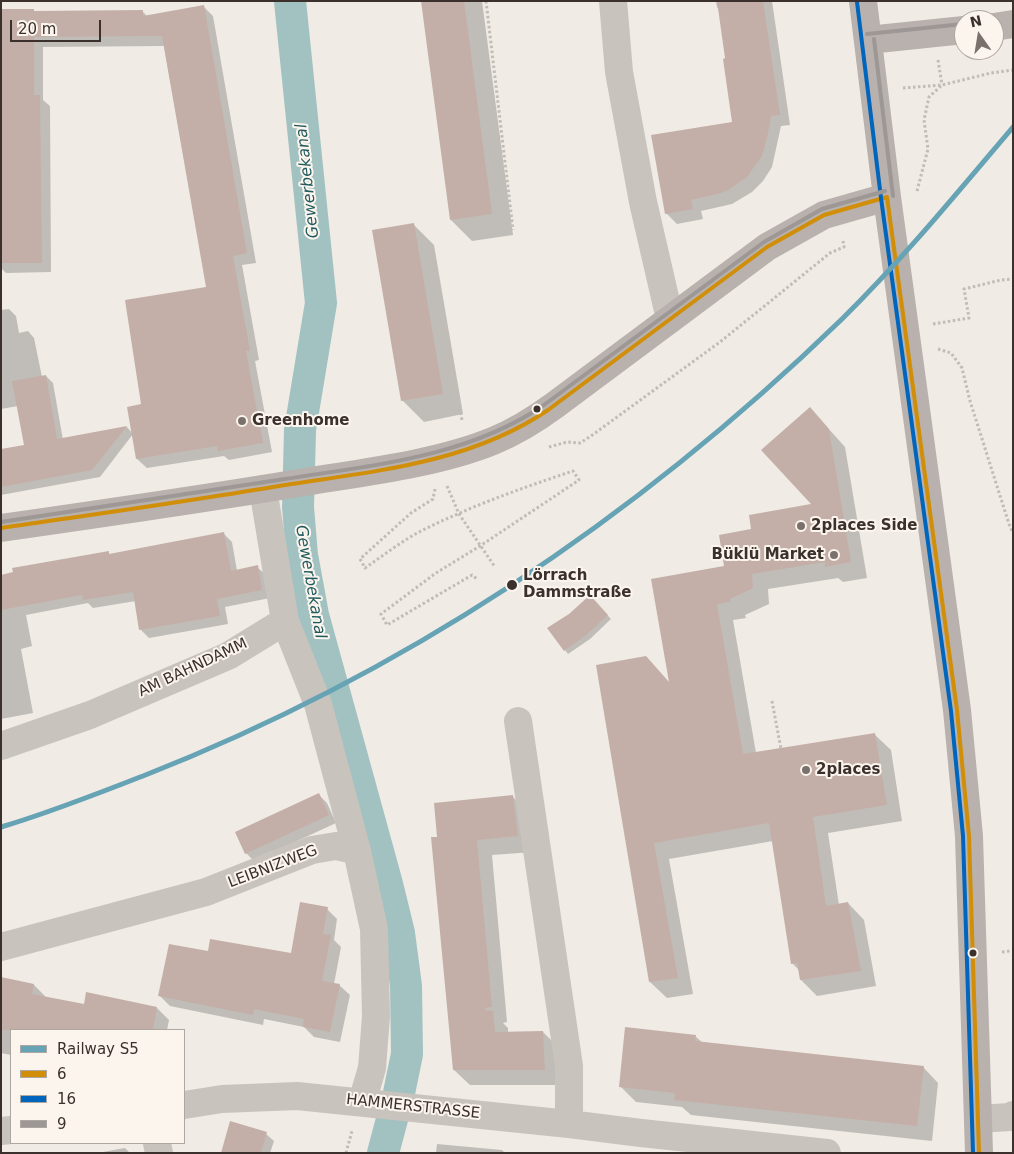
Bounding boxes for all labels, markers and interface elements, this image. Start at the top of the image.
scale bar [12,10,104,42]
north arrow [954,10,1004,60]
text: N [968,12,983,30]
text: 20 m [18,20,56,38]
water label: Gewerbekanal [292,123,324,239]
unlabelled marker [532,404,542,414]
place label: Greenhome [252,412,350,430]
marker: Greenhome [236,415,248,427]
place label: 2places Side [811,517,918,535]
marker: 2places Side [795,520,807,532]
water label: Gewerbekanal [291,524,329,640]
place label: Büklü Market [712,546,824,564]
marker: Büklü Market [828,549,840,561]
place label: Lörrach Dammstraße [523,567,631,602]
marker: Lörrach Dammstraße [505,578,519,592]
street label: AM BAHNDAMM [136,635,250,701]
place label: 2places [816,761,880,779]
marker: 2places [800,764,812,776]
street label: LEIBNIZWEG [226,842,320,892]
unlabelled marker [968,948,978,958]
legend [10,1029,185,1144]
text: Railway S5 [57,1040,139,1058]
text: 6 [57,1065,67,1083]
text: 16 [57,1090,76,1108]
street label: HAMMERSTRASSE [345,1091,481,1123]
text: 9 [57,1115,67,1133]

